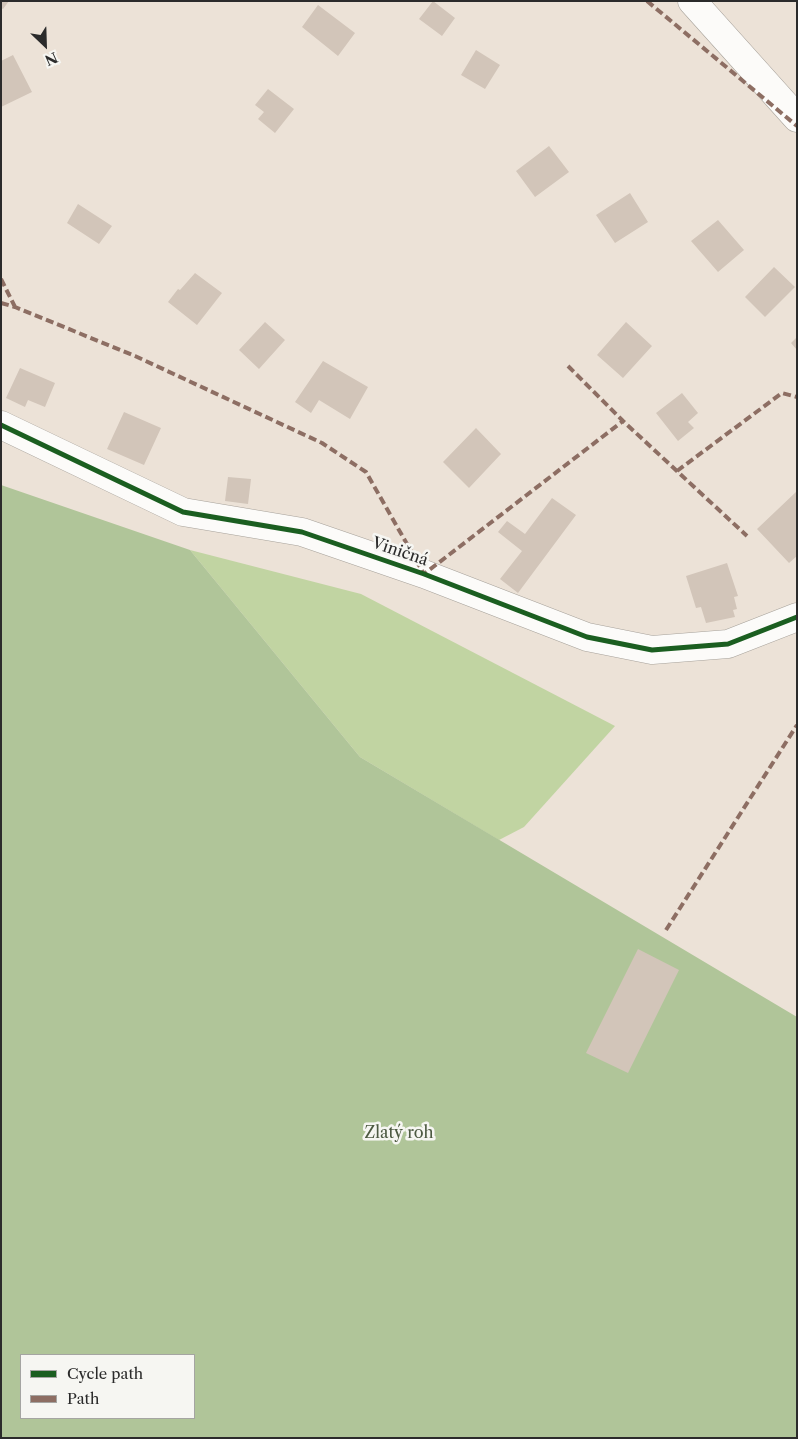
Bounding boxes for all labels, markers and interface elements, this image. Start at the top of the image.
north arrow [20,20,70,70]
text: N [42,48,60,69]
street label: Viničná [369,533,431,571]
park label: Zlatý roh [364,1123,434,1143]
legend [20,1354,195,1419]
text: Cycle path [67,1364,143,1383]
text: Path [67,1389,99,1408]

